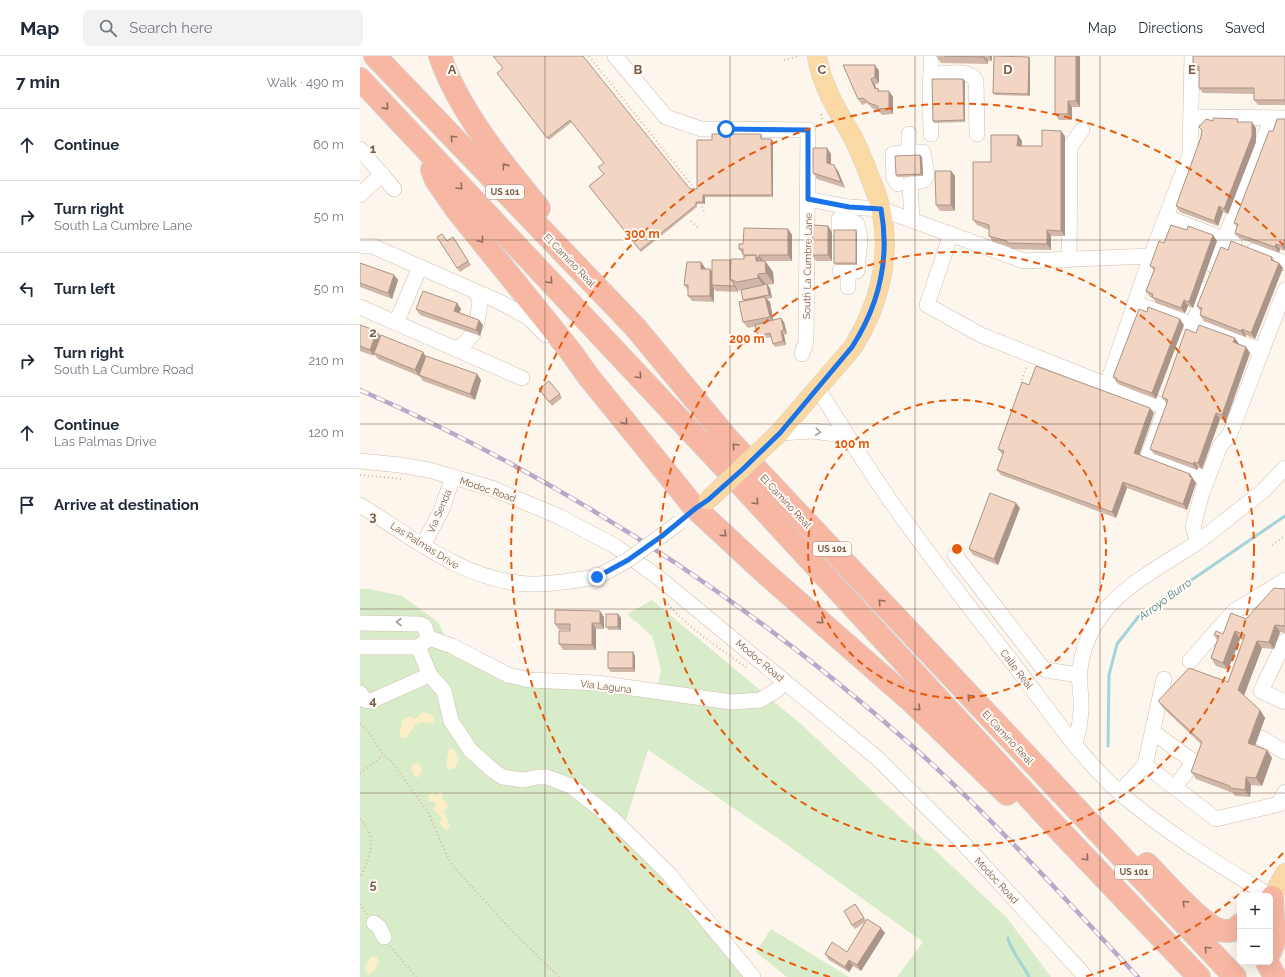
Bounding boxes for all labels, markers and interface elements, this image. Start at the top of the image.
search box [83,10,363,46]
text: Map [20,17,59,39]
icon: search [97,17,119,39]
text: Search here [129,19,213,37]
text: Map [1088,20,1116,36]
text: Directions [1138,20,1203,36]
text: Saved [1225,20,1265,36]
text: A [448,62,457,77]
text: B [634,62,643,77]
text: C [818,62,827,77]
text: D [1003,62,1013,77]
text: E [1188,62,1196,77]
text: 7 min [16,72,60,92]
text: Walk · 490 m [267,75,344,90]
one-way arrow [382,103,389,110]
route start [717,120,735,138]
icon: ahead [16,134,38,156]
one-way arrow [450,135,458,143]
text: Continue [54,136,119,154]
text: 60 m [313,137,344,152]
text: 1 [370,141,377,156]
one-way arrow [502,163,510,170]
one-way arrow [455,182,463,190]
road number: US 101 [486,185,524,199]
text: Turn right [54,200,124,218]
icon: right [16,206,38,228]
text: 50 m [314,209,344,224]
street label: South La Cumbre Lane [801,213,814,319]
text: South La Cumbre Lane [54,218,192,233]
text: 300 m [624,227,660,241]
street label: El Camino Real [542,232,598,289]
one-way arrow [476,236,483,243]
one-way arrow [545,277,552,284]
icon: left [16,278,38,300]
text: Turn left [54,280,115,298]
text: 50 m [314,281,344,296]
text: 2 [369,325,377,340]
text: 200 m [729,332,765,346]
text: Turn right [54,344,124,362]
icon: right [16,350,38,372]
text: 210 m [308,353,344,368]
text: South La Cumbre Road [54,362,194,377]
one-way arrow [634,371,642,379]
text: Continue [54,416,119,434]
one-way arrow [620,417,627,424]
icon: ahead [16,422,38,444]
text: 120 m [308,425,344,440]
one-way arrow [815,427,821,436]
text: Las Palmas Drive [54,434,157,449]
text: 100 m [835,437,869,451]
one-way arrow [732,443,739,451]
street label: El Camino Real [758,472,814,531]
street label: Modoc Road [458,475,517,504]
street label: Via Senda [425,488,454,535]
icon: arrive [16,494,38,516]
text: Arrive at destination [54,496,199,514]
one-way arrow [751,497,759,505]
text: 3 [369,509,377,524]
street label: Las Palmas Drive [388,520,461,571]
one-way arrow [720,530,727,537]
road number: US 101 [813,542,851,556]
centre of rings [950,542,964,556]
route end [588,568,606,586]
water label: Arroyo Burro [1136,576,1194,623]
one-way arrow [878,599,886,607]
one-way arrow [816,617,824,624]
one-way arrow [396,618,402,626]
street label: Modoc Road [734,637,786,684]
street label: Calle Real [998,647,1035,691]
street label: Via Laguna [580,678,632,695]
text: 4 [369,693,377,708]
one-way arrow [967,694,975,702]
one-way arrow [913,703,921,711]
street label: El Camino Real [980,708,1036,767]
one-way arrow [1081,853,1089,861]
street label: Modoc Road [973,855,1021,906]
road number: US 101 [1115,865,1153,879]
text: 5 [369,877,377,892]
map controls [1237,893,1273,965]
button: + [1237,893,1273,929]
one-way arrow [1182,900,1190,908]
button: − [1237,929,1273,965]
one-way arrow [1204,946,1212,954]

